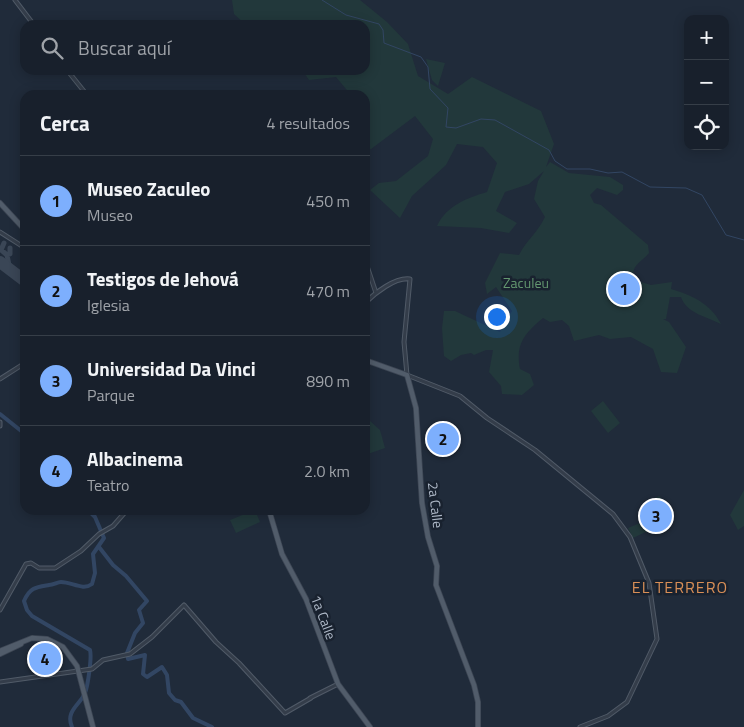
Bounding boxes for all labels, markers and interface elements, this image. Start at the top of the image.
map controls [684,15,729,150]
button: + [684,15,729,60]
search box [20,20,370,75]
text: Buscar aquí [78,33,171,62]
icon: search [38,34,66,62]
button: − [684,60,729,105]
button: locate [684,105,729,150]
text: Cerca [40,107,90,139]
text: 4 resultados [266,111,350,135]
text: Museo Zaculeo [87,174,210,203]
text: 1 [52,189,60,213]
text: 450 m [306,189,350,213]
text: Museo [87,203,133,227]
text: Testigos de Jehová [87,264,239,293]
pin: 1 [608,270,640,308]
park label: Zaculeu [503,272,549,293]
text: 2 [52,279,60,303]
text: 470 m [306,279,350,303]
text: Iglesia [87,293,130,317]
your location [484,304,510,330]
text: Universidad Da Vinci [87,354,256,383]
text: 3 [52,369,60,393]
text: 890 m [306,369,350,393]
text: Parque [87,383,135,407]
pin: 2 [427,420,459,458]
text: Albacinema [87,444,183,473]
text: 4 [52,459,60,483]
text: 2.0 km [304,459,350,483]
text: Teatro [87,473,130,497]
street label: 2a Calle [423,481,449,529]
pin: 3 [640,497,672,535]
district label: EL TERRERO [632,575,728,599]
street label: 1a Calle [306,592,342,642]
pin: 4 [29,640,61,678]

